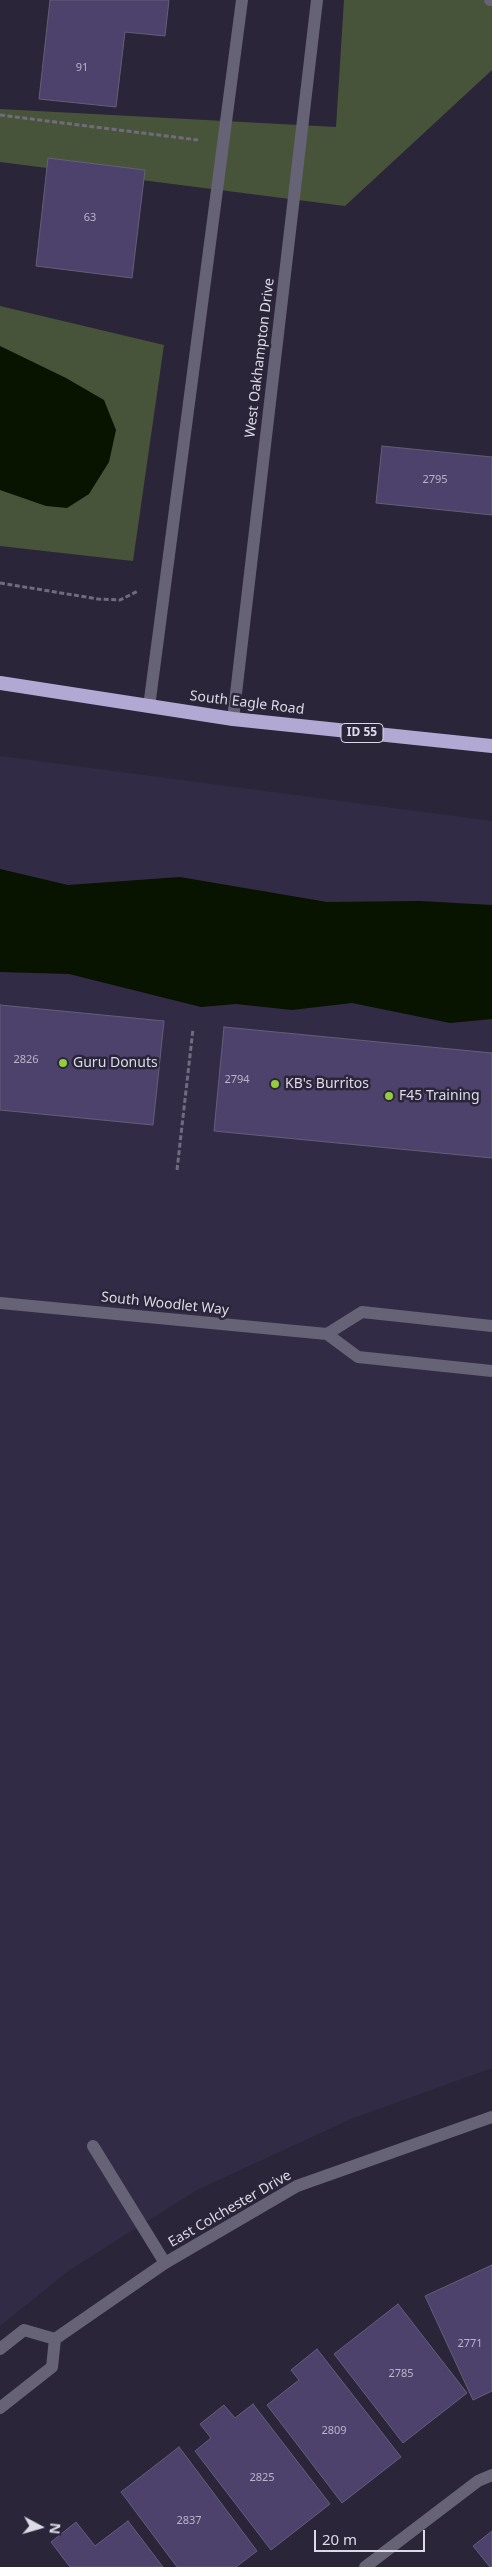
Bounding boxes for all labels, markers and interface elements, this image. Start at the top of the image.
house number: 91 [76,61,88,75]
house number: 63 [84,211,96,225]
street label: West Oakhampton Drive [242,277,278,439]
house number: 2795 [422,473,448,487]
street label: South Eagle Road [189,688,305,718]
road number: ID 55 [341,724,383,742]
house number: 2826 [13,1053,39,1067]
place label: Guru Donuts [73,1055,158,1071]
marker: Guru Donuts [57,1057,69,1069]
house number: 2794 [224,1073,250,1087]
place label: KB's Burritos [285,1076,369,1092]
marker: KB's Burritos [269,1078,281,1090]
place label: F45 Training [399,1088,479,1104]
marker: F45 Training [383,1090,395,1102]
street label: South Woodlet Way [100,1289,230,1319]
street label: East Colchester Drive [166,2167,294,2251]
house number: 2771 [457,2337,483,2351]
house number: 2785 [388,2367,414,2381]
house number: 2809 [321,2424,347,2438]
house number: 2825 [249,2471,275,2485]
north arrow [15,2502,65,2552]
house number: 2837 [176,2514,202,2528]
scale bar [317,2520,428,2552]
text: N [45,2522,65,2535]
text: 20 m [322,2529,357,2549]

